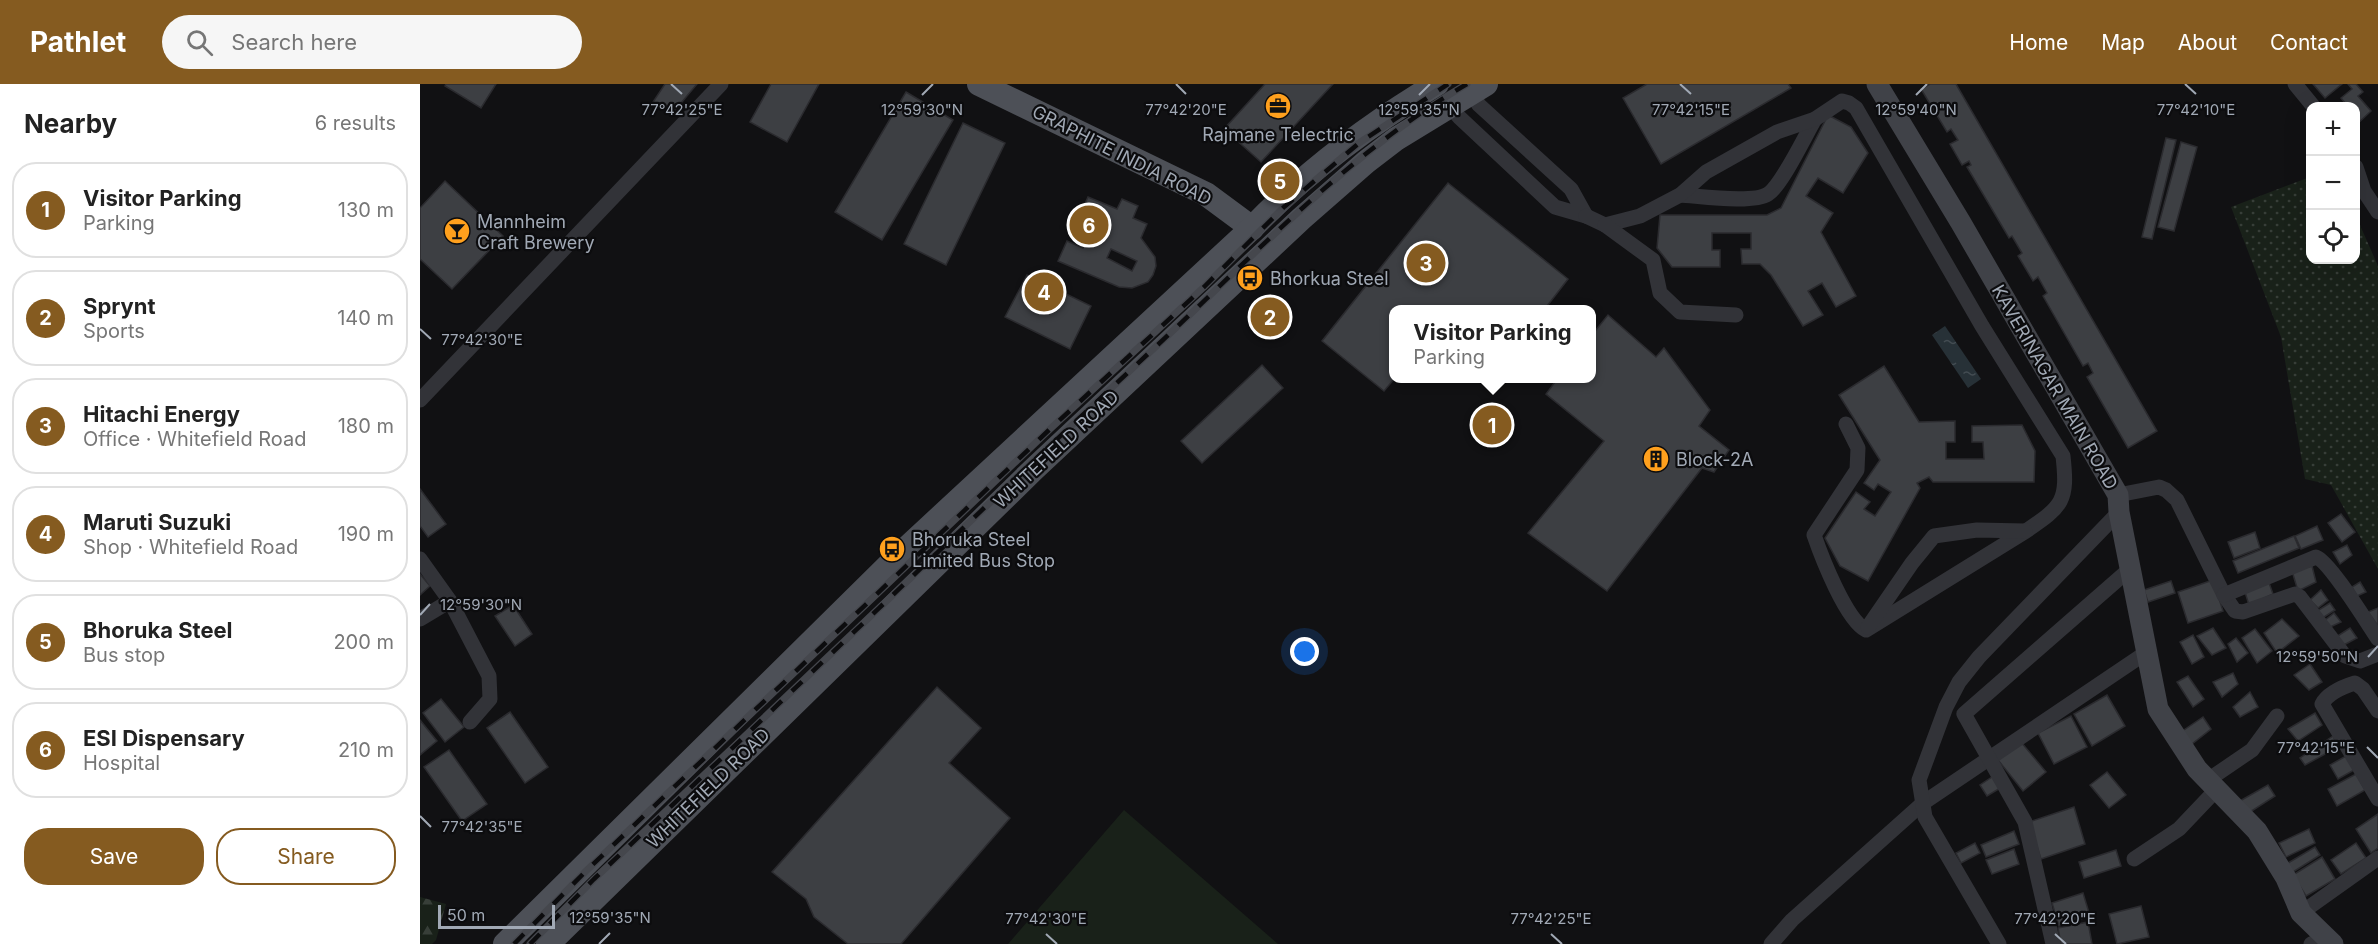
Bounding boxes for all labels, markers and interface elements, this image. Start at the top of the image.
search box [162,15,582,69]
text: Pathlet [30,25,126,59]
icon: search [183,26,216,59]
text: Search here [231,29,357,55]
text: Home [2009,30,2068,55]
text: Map [2101,30,2145,55]
text: About [2178,30,2237,55]
text: Contact [2270,30,2348,55]
office icon: Rajmane Telectric [1263,91,1293,121]
text: 77°42'25"E [641,100,723,119]
text: 12°59'30"N [881,100,963,119]
text: 77°42'20"E [1145,100,1227,119]
text: 12°59'35"N [1378,100,1460,119]
text: 77°42'15"E [1652,100,1730,119]
text: 12°59'40"N [1875,100,1957,119]
text: 77°42'10"E [2157,100,2235,119]
street label: GRAPHITE INDIA ROAD [1029,101,1215,209]
map controls [2306,102,2360,264]
button: + [2306,102,2360,156]
text: Nearby [24,108,117,139]
text: 6 results [315,111,396,135]
place label: Rajmane Telectric [1202,124,1354,145]
button: − [2306,156,2360,210]
pin: 5 [1260,158,1300,204]
text: Visitor Parking [83,185,242,211]
text: 1 [41,198,50,222]
text: 130 m [338,198,394,222]
pin: 6 [1070,202,1108,248]
button: locate [2306,210,2360,264]
text: Parking [83,211,155,235]
place label: Mannheim Craft Brewery [477,211,595,253]
bar icon: Mannheim Craft Brewery [442,216,472,246]
pin: 3 [1406,240,1446,285]
bus stop icon: Bhorkua Steel [1235,263,1265,293]
place label: Bhorkua Steel [1270,268,1389,289]
pin: 4 [1024,270,1064,314]
street label: KAVERINAGAR MAIN ROAD [1988,281,2122,493]
text: Sprynt [83,293,156,319]
pin: 2 [1250,294,1290,340]
popup [1389,305,1596,383]
text: 2 [39,306,52,330]
text: 140 m [337,306,394,330]
text: Sports [83,319,145,343]
text: Visitor Parking [1413,319,1572,345]
text: 77°42'30"E [441,330,523,349]
text: Parking [1413,345,1485,369]
street label: WHITEFIELD ROAD [989,386,1123,512]
text: Hitachi Energy [83,401,240,427]
pin: 1 [1472,402,1512,448]
text: 3 [39,414,52,438]
text: 180 m [338,414,394,438]
text: Office · Whitefield Road [83,427,307,451]
building icon: Block-2A [1641,444,1671,474]
place label: Block-2A [1676,449,1753,470]
text: Maruti Suzuki [83,509,231,535]
text: 4 [39,522,52,546]
text: 190 m [338,522,394,546]
place label: Bhoruka Steel Limited Bus Stop [912,529,1055,571]
bus stop icon: Bhoruka Steel Limited Bus Stop [877,534,907,564]
text: Shop · Whitefield Road [83,535,298,559]
text: 12°59'30"N [440,595,522,614]
text: Bhoruka Steel [83,617,233,643]
text: 5 [39,630,52,654]
text: 200 m [333,630,394,654]
your location [1290,637,1319,666]
text: Bus stop [83,643,165,667]
text: 12°59'50"N [2276,647,2358,666]
street label: WHITEFIELD ROAD [642,724,774,852]
text: ESI Dispensary [83,725,245,751]
text: 6 [39,738,52,762]
text: 210 m [338,738,394,762]
text: 77°42'15"E [2277,738,2355,757]
text: Hospital [83,751,160,775]
text: 77°42'35"E [441,817,523,836]
button: Save [24,828,204,885]
button: Share [216,828,396,885]
scale bar [438,902,555,930]
text: 50 m [447,905,485,925]
text: 12°59'35"N [569,908,651,927]
text: 77°42'30"E [1005,909,1087,928]
text: 77°42'25"E [1510,909,1592,928]
text: 77°42'20"E [2014,909,2096,928]

